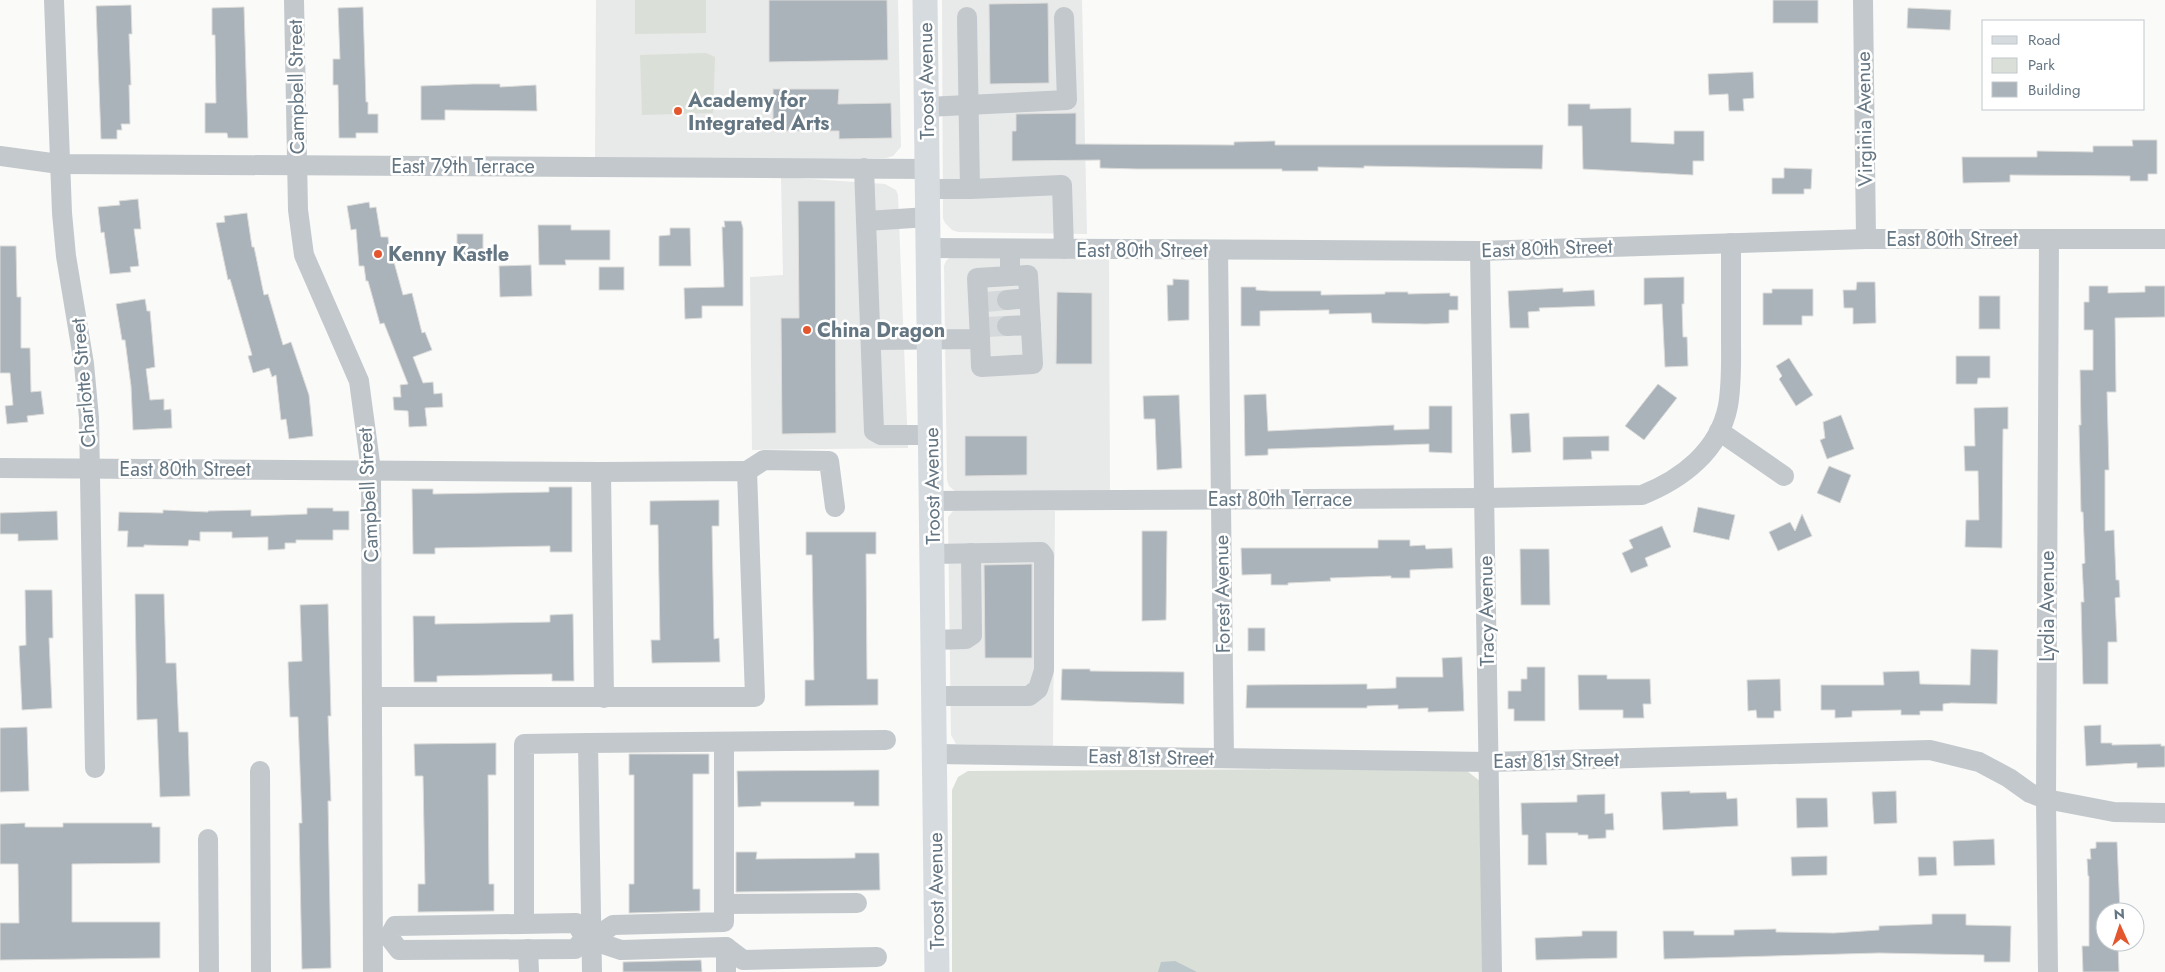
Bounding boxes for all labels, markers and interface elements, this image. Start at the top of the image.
street label: Campbell Street [281,19,312,155]
legend [1982,20,2145,110]
street label: Troost Avenue [911,22,942,140]
text: Road [2028,29,2060,51]
street label: Virginia Avenue [1849,51,1880,187]
text: Park [2028,54,2055,76]
text: Building [2028,79,2080,101]
place label: Academy for Integrated Arts [687,86,829,138]
marker: Academy for Integrated Arts [672,105,684,117]
street label: East 79th Terrace [391,152,535,181]
street label: East 80th Street [1886,225,2018,254]
street label: East 80th Street [1481,232,1613,265]
street label: East 80th Street [1076,236,1208,265]
place label: Kenny Kastle [388,240,509,269]
marker: Kenny Kastle [372,248,384,260]
place label: China Dragon [817,316,945,345]
street label: Charlotte Street [63,317,104,449]
marker: China Dragon [801,324,813,336]
street label: Campbell Street [350,427,387,563]
street label: Troost Avenue [917,427,948,545]
street label: East 80th Street [119,455,251,484]
street label: East 80th Terrace [1208,485,1352,514]
street label: Forest Avenue [1207,535,1238,653]
street label: Lydia Avenue [2033,550,2062,662]
street label: Tracy Avenue [1471,555,1502,667]
street label: East 81st Street [1088,742,1214,773]
street label: East 81st Street [1493,745,1619,776]
street label: Troost Avenue [921,832,952,950]
north arrow [2095,902,2145,952]
text: N [2113,904,2125,924]

